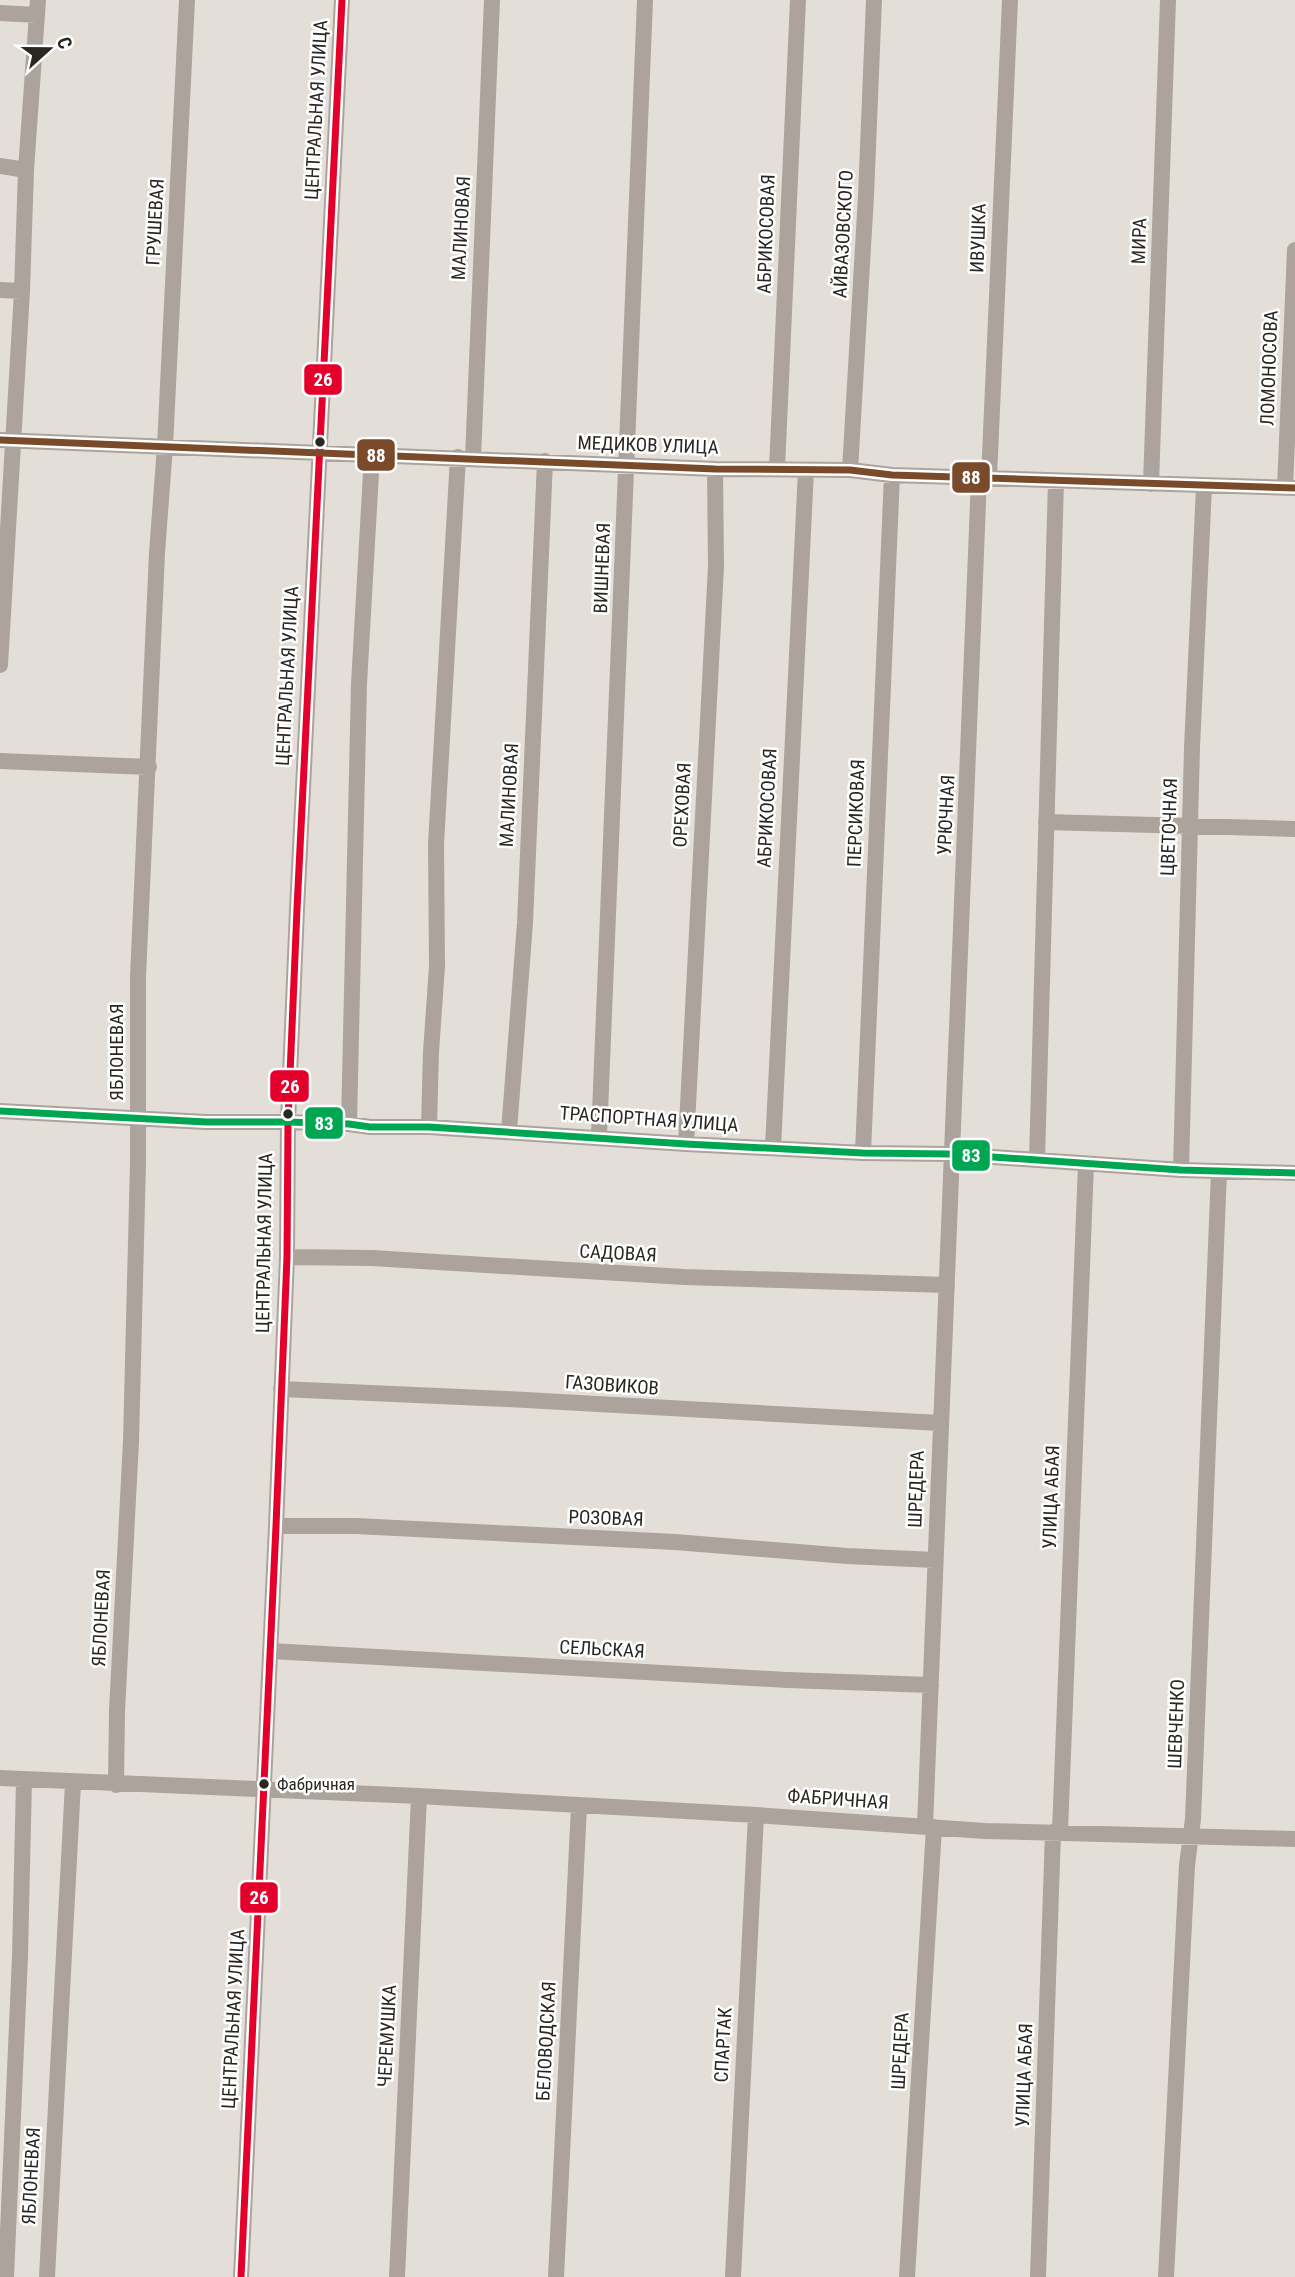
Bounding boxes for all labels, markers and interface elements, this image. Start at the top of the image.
north arrow [14,14,84,84]
street label: ЦЕНТРАЛЬНАЯ УЛИЦА [300,19,332,201]
text: С [52,34,77,52]
street label: АЙВАЗОВСКОГО [828,169,858,299]
street label: АБРИКОСОВАЯ [752,174,780,294]
street label: МАЛИНОВАЯ [447,175,475,281]
street label: ГРУШЕВАЯ [141,178,169,266]
street label: ИВУШКА [965,203,991,273]
street label: МИРА [1127,217,1151,265]
street label: ЛОМОНОСОВА [1255,310,1283,426]
line badge: 26 [303,363,343,396]
text: 26 [313,368,333,391]
street label: МЕДИКОВ УЛИЦА [577,431,719,459]
unlabelled marker [313,435,327,449]
line badge: 88 [356,438,396,472]
text: 88 [366,444,386,467]
line badge: 88 [951,461,991,494]
text: 88 [961,466,981,489]
street label: ВИШНЕВАЯ [589,522,615,614]
street label: ЦЕНТРАЛЬНАЯ УЛИЦА [271,585,303,767]
street label: МАЛИНОВАЯ [495,742,523,848]
street label: АБРИКОСОВАЯ [752,748,782,868]
street label: ПЕРСИКОВАЯ [843,759,869,867]
street label: ОРЕХОВАЯ [668,762,696,848]
street label: УРЮЧНАЯ [932,774,960,856]
street label: ЦВЕТОЧНАЯ [1156,778,1182,876]
street label: ЯБЛОНЕВАЯ [105,1003,128,1101]
line badge: 26 [269,1069,310,1103]
text: 26 [280,1075,300,1098]
street label: ТРАСПОРТНАЯ УЛИЦА [559,1101,739,1137]
line badge: 83 [304,1106,344,1140]
unlabelled marker [281,1107,295,1121]
text: 83 [314,1112,334,1135]
line badge: 83 [951,1139,991,1172]
text: 83 [961,1144,981,1167]
street label: ЦЕНТРАЛЬНАЯ УЛИЦА [251,1153,277,1333]
street label: САДОВАЯ [579,1239,657,1267]
street label: ГАЗОВИКОВ [564,1370,660,1400]
street label: УЛИЦА АБАЯ [1038,1445,1064,1549]
street label: ШРЕДЕРА [903,1450,929,1528]
street label: РОЗОВАЯ [568,1505,644,1531]
street label: ЯБЛОНЕВАЯ [87,1569,115,1667]
street label: СЕЛЬСКАЯ [559,1635,645,1663]
street label: ШЕВЧЕНКО [1163,1679,1189,1769]
place label: Фабричная [277,1774,355,1794]
marker: Фабричная [257,1777,271,1791]
street label: ФАБРИЧНАЯ [787,1784,889,1814]
line badge: 26 [239,1881,279,1914]
text: 26 [249,1886,269,1909]
street label: ЦЕНТРАЛЬНАЯ УЛИЦА [217,1928,249,2110]
street label: БЕЛОВОДСКАЯ [531,1981,561,2101]
street label: ЧЕРЕМУШКА [373,1984,401,2088]
street label: СПАРТАК [710,2007,736,2083]
street label: ШРЕДЕРА [886,2012,914,2090]
street label: УЛИЦА АБАЯ [1011,2023,1037,2127]
street label: ЯБЛОНЕВАЯ [17,2127,45,2225]

